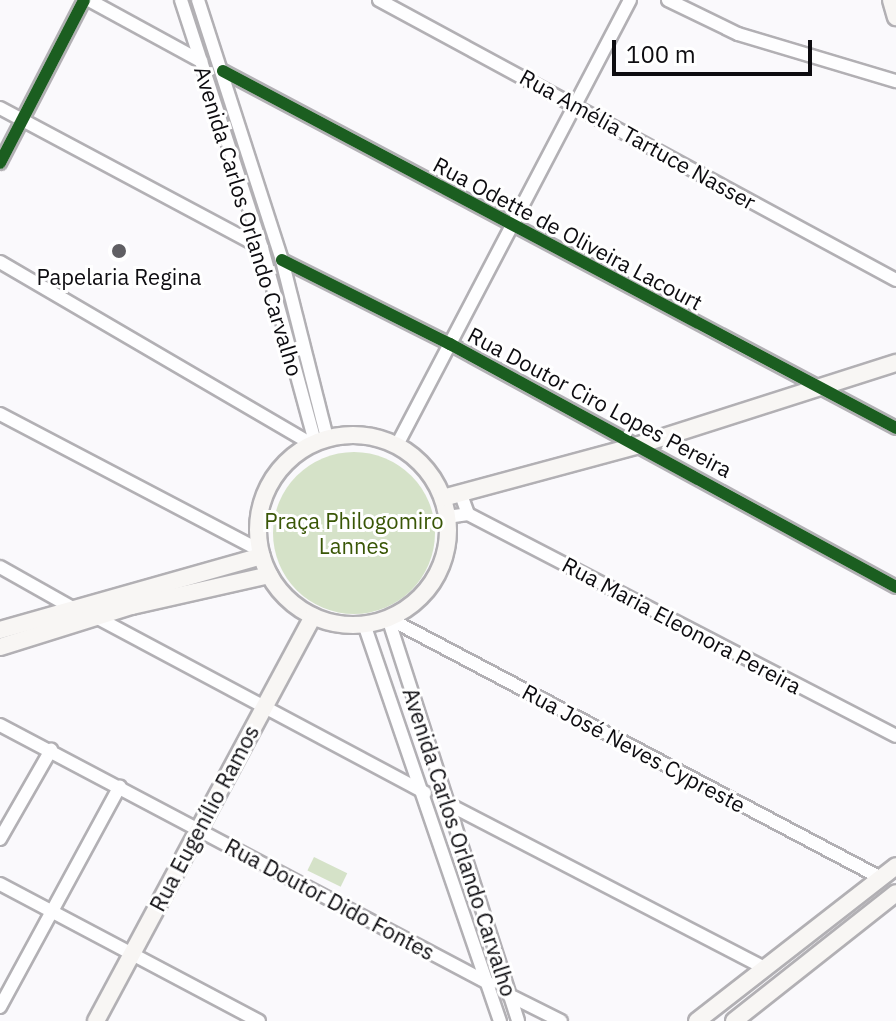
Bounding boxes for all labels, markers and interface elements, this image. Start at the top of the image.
scale bar [616,24,816,74]
text: 100 m [626,38,696,70]
street label: Avenida Carlos Orlando Carvalho [189,63,309,379]
street label: Rua Amélia Tartuce Nasser [516,63,760,215]
street label: Rua Odette de Oliveira Lacourt [429,151,707,315]
marker: Papelaria Regina [110,242,128,260]
place label: Papelaria Regina [36,264,202,290]
street label: Rua Doutor Ciro Lopes Pereira [464,321,736,483]
park label: Praça Philogomiro Lannes [264,507,444,558]
street label: Rua Maria Eleonora Pereira [558,551,806,699]
street label: Rua José Neves Cypreste [518,678,750,818]
street label: Avenida Carlos Orlando Carvalho [398,684,522,1000]
street label: Rua Eugenílio Ramos [144,720,264,916]
street label: Rua Doutor Dido Fontes [221,832,439,966]

